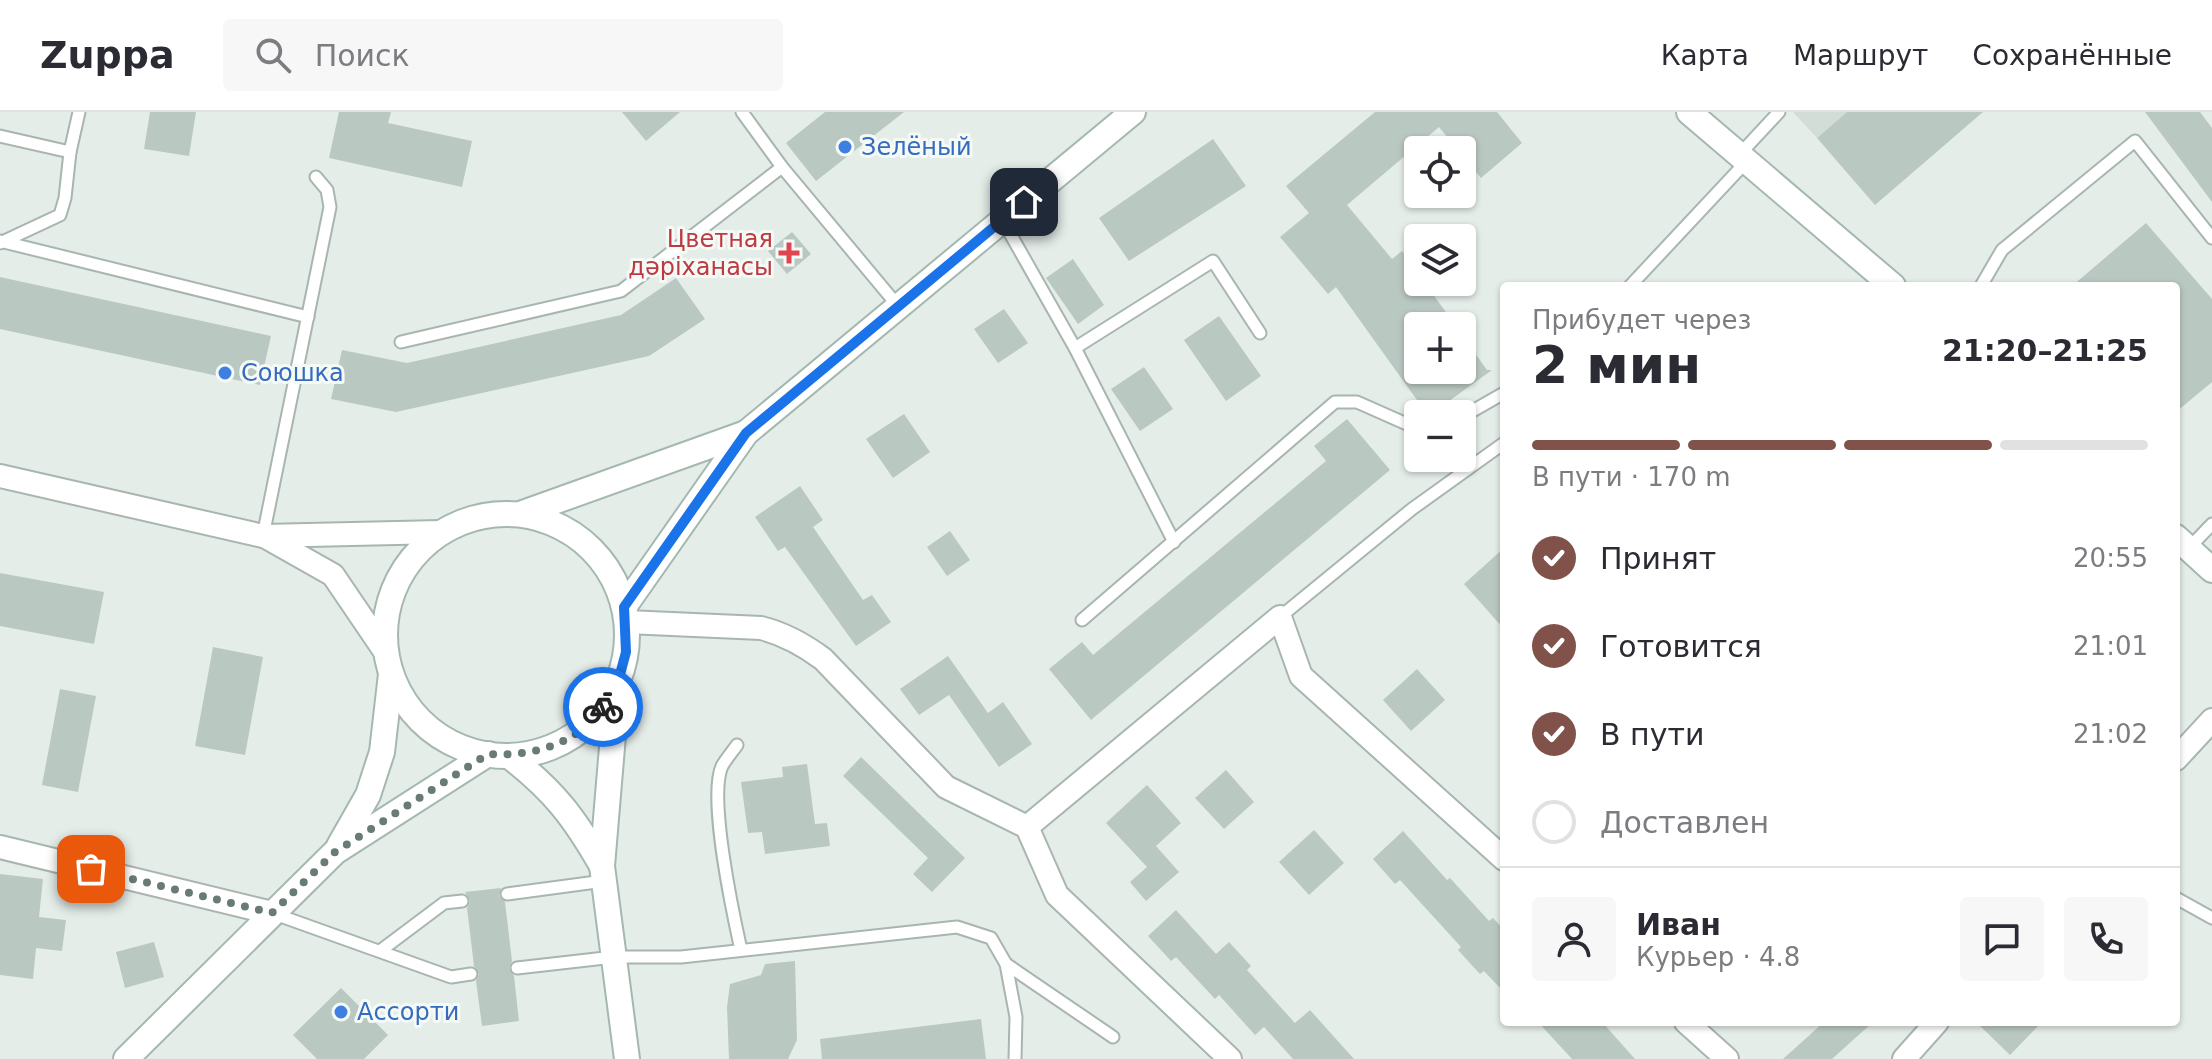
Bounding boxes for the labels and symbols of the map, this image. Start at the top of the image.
place label: Зелёный [861,133,972,161]
marker: Зелёный [836,138,854,156]
pin [990,168,1058,236]
place label: Цветная дәріханасы [628,225,773,281]
marker: Цветная дәріханасы [780,244,798,262]
place label: Союшка [241,359,344,387]
marker: Союшка [216,364,234,382]
courier [563,667,643,747]
pin [57,835,125,903]
place label: Ассорти [357,998,459,1026]
marker: Ассорти [332,1003,350,1021]

